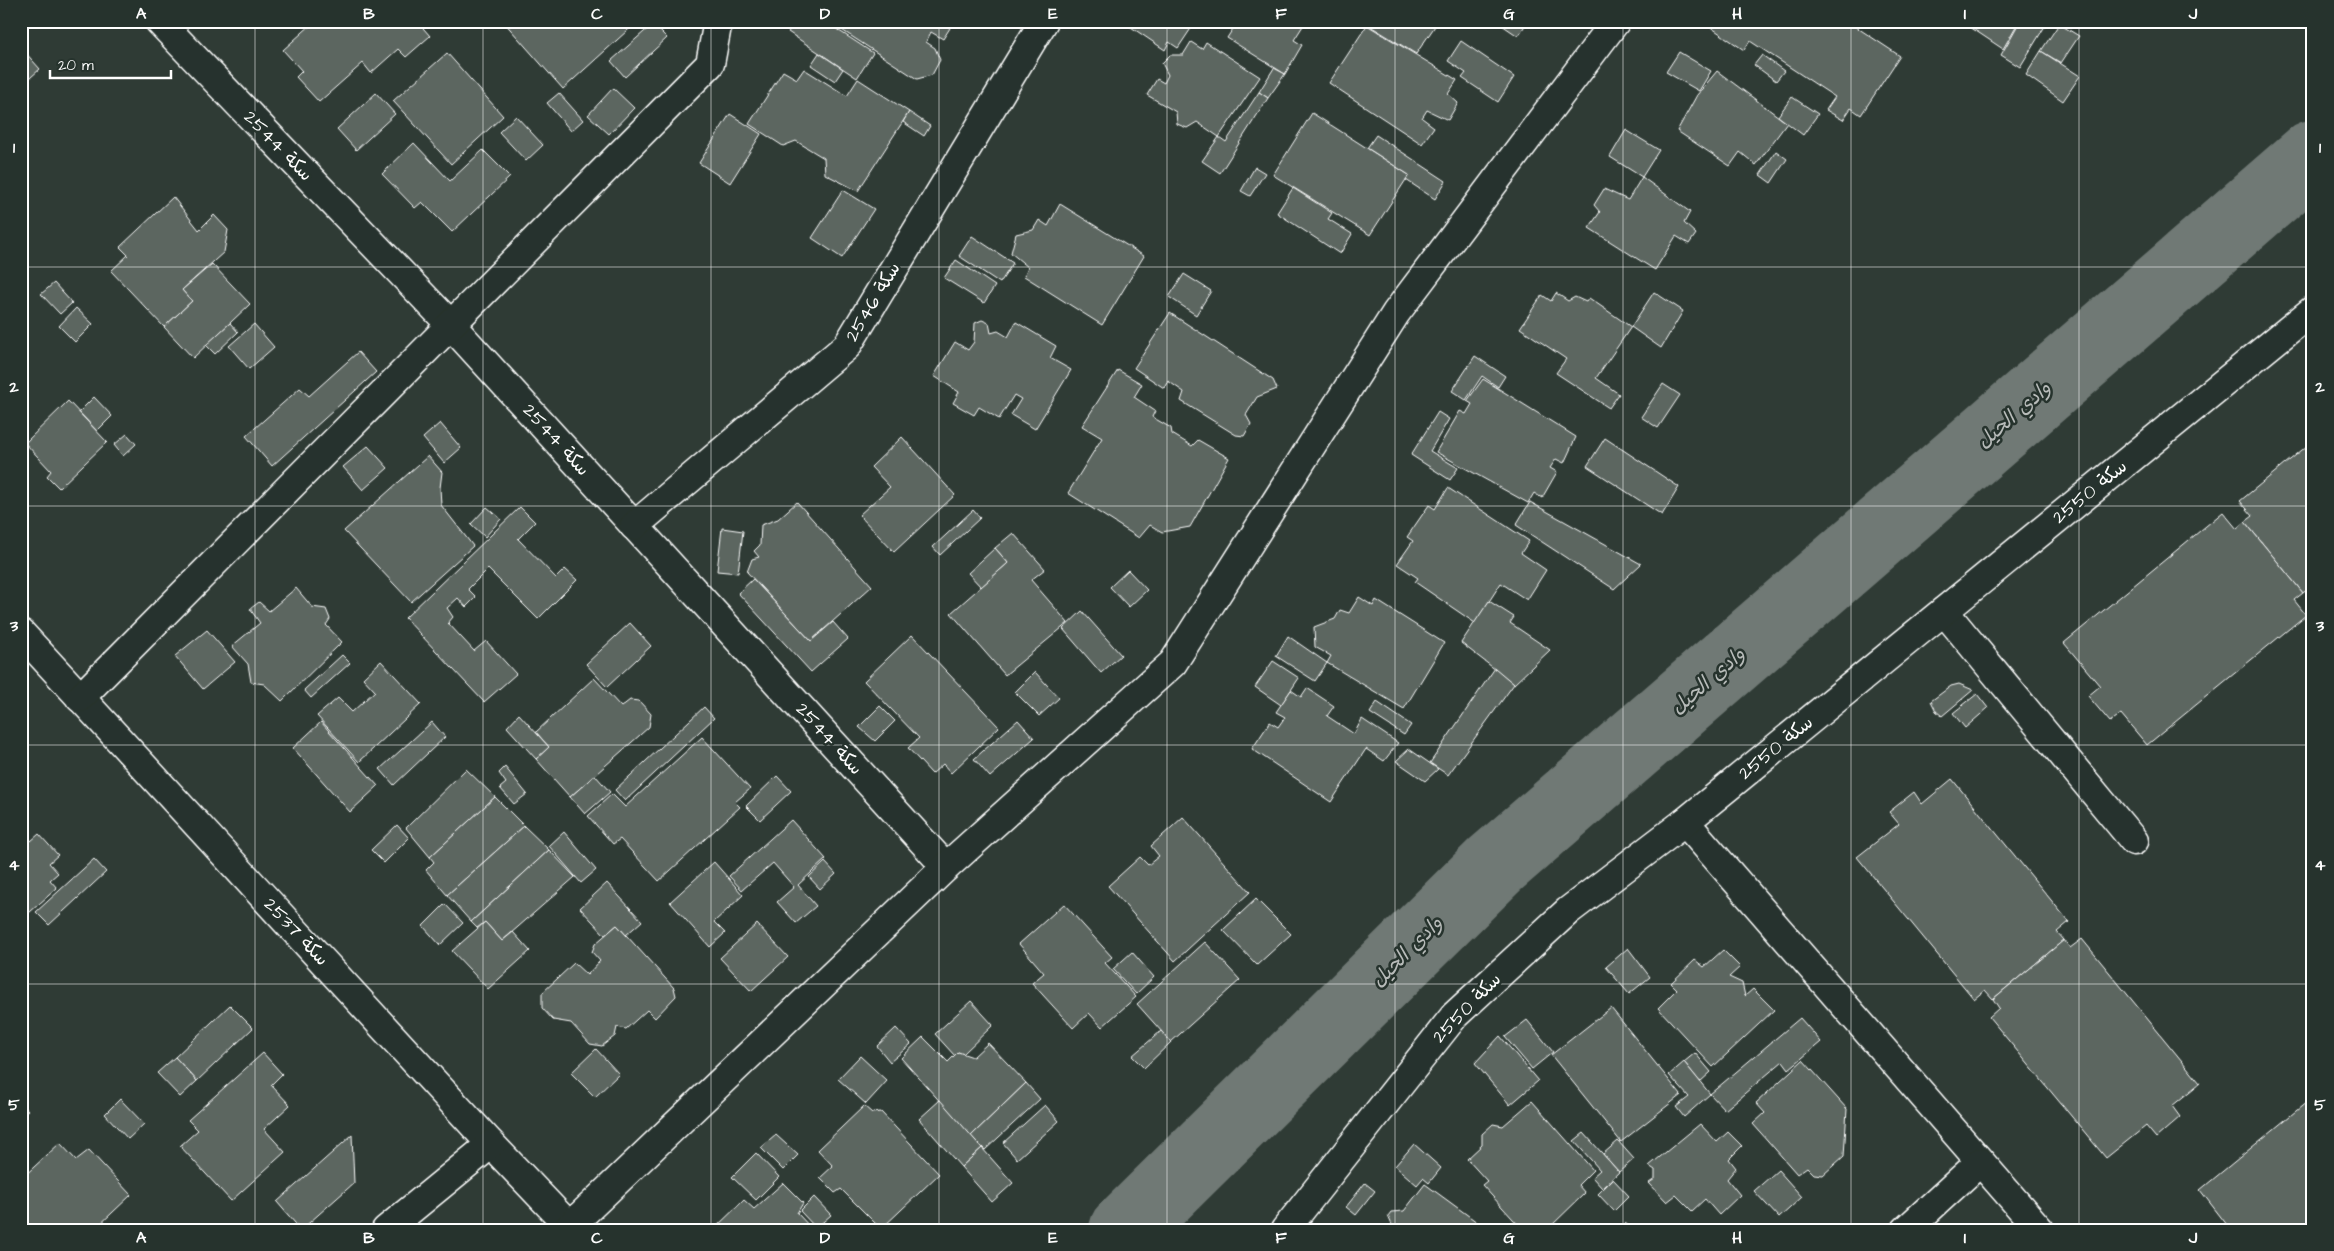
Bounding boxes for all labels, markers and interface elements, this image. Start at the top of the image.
text: A [136,3,147,25]
text: B [363,3,375,25]
text: C [591,3,603,25]
text: D [820,3,831,25]
text: E [1048,3,1058,25]
text: F [1275,3,1287,25]
text: G [1503,3,1515,25]
text: H [1732,3,1742,25]
text: I [1964,3,1966,25]
text: J [2188,3,2198,25]
scale bar [50,48,171,80]
text: 20 m [58,55,94,76]
street label: سكة 2544 [237,104,319,188]
text: 1 [13,137,16,159]
text: 1 [2319,137,2322,159]
street label: سكة 2546 [839,257,907,347]
water label: وادي الحيل [1971,374,2058,455]
text: 2 [8,376,19,398]
text: 2 [2314,376,2325,398]
street label: سكة 2544 [516,398,596,482]
street label: سكة 2550 [2047,453,2133,531]
text: 3 [9,615,19,637]
text: 3 [2315,615,2325,637]
water label: وادي الحيل [1665,640,1752,721]
street label: سكة 2544 [789,697,869,781]
street label: سكة 2550 [1733,709,1819,787]
text: 4 [9,854,20,876]
text: 4 [2315,854,2326,876]
street label: سكة 2537 [257,892,335,972]
water label: وادي الحيل [1365,910,1449,994]
street label: سكة 2550 [1426,967,1508,1049]
text: 5 [8,1094,20,1116]
text: 5 [2314,1094,2326,1116]
text: A [136,1227,147,1249]
text: B [363,1227,375,1249]
text: C [591,1227,603,1249]
text: D [820,1227,831,1249]
text: E [1048,1227,1058,1249]
text: F [1275,1227,1287,1249]
text: G [1503,1227,1515,1249]
text: H [1732,1227,1742,1249]
text: I [1964,1227,1966,1249]
text: J [2188,1227,2198,1249]

